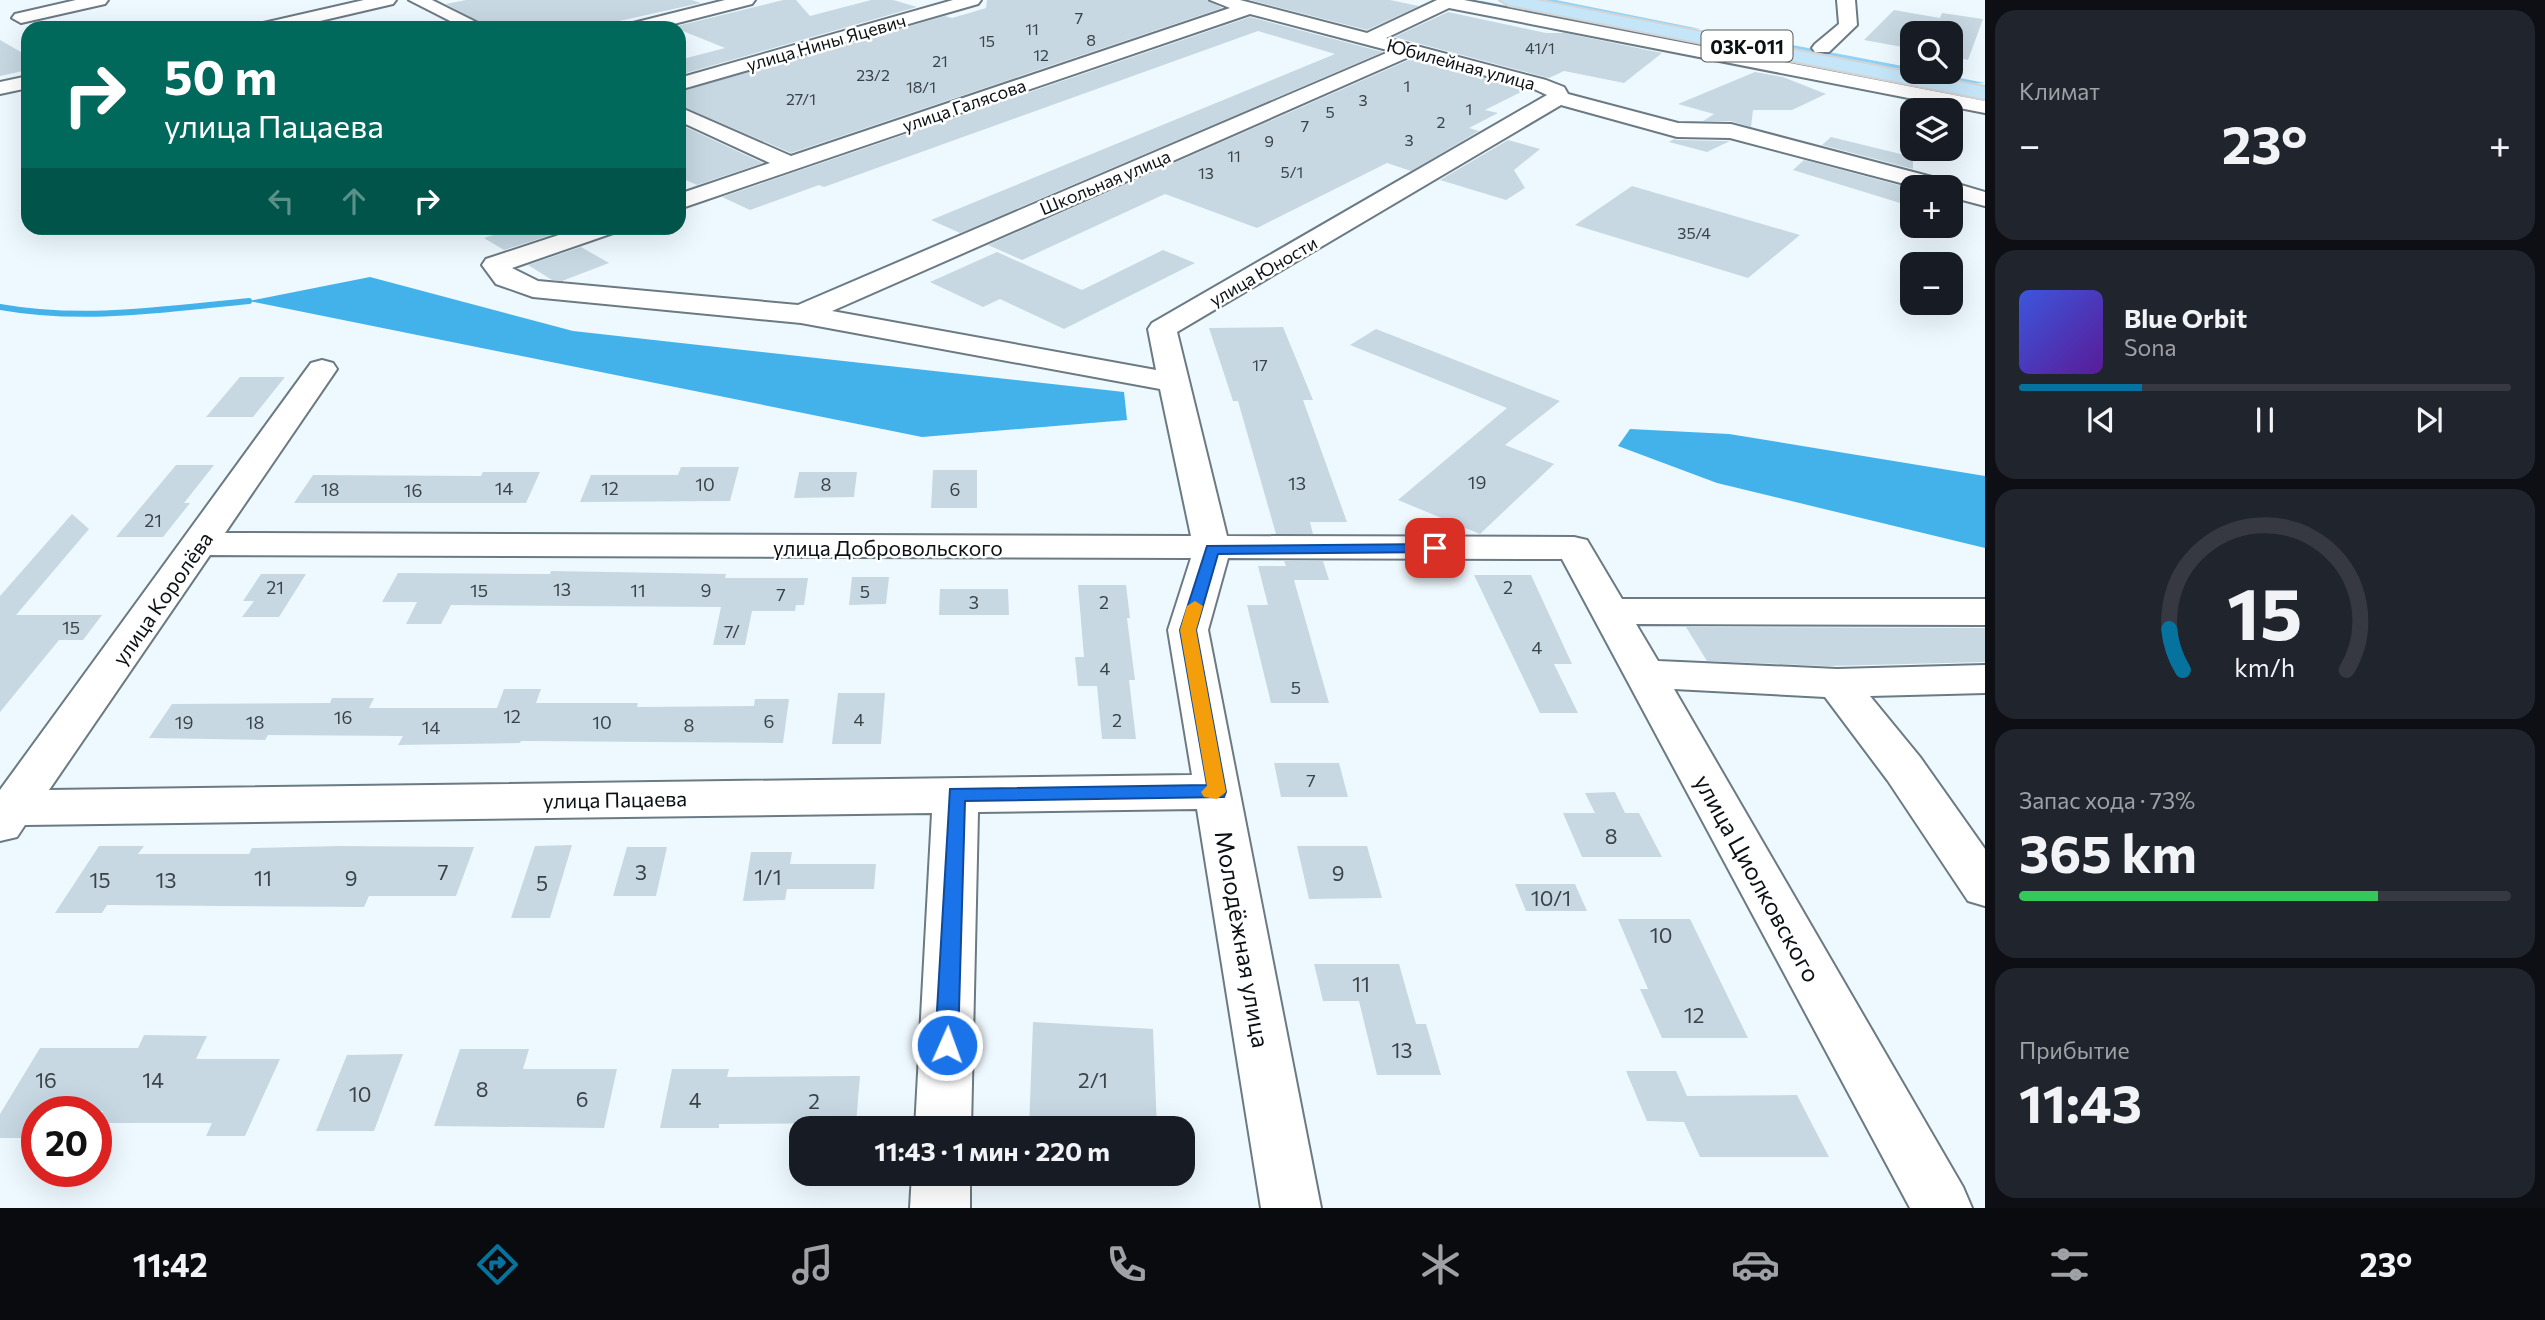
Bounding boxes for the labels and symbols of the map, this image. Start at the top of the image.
house number: 7 [1075,8,1083,27]
street label: улица Нины Яцевич [744,9,908,75]
house number: 11 [1025,19,1039,38]
house number: 8 [1086,30,1096,49]
road number: 03К-011 [1702,30,1792,61]
house number: 15 [979,31,995,50]
street label: Юбилейная улица [1384,34,1538,94]
house number: 41/1 [1525,38,1555,57]
house number: 12 [1033,45,1049,64]
house number: 21 [932,51,948,70]
house number: 23/2 [856,65,890,84]
street label: улица Галясова [899,74,1029,136]
house number: 1 [1404,76,1410,95]
house number: 18/1 [906,77,936,96]
house number: 27/1 [786,89,816,108]
house number: 3 [1358,90,1368,109]
house number: 1 [1466,99,1472,118]
house number: 5 [1325,102,1335,121]
house number: 2 [1437,112,1446,131]
house number: 7 [1301,116,1309,135]
house number: 3 [1404,130,1414,149]
house number: 9 [1264,131,1274,150]
street label: Школьная улица [1036,145,1174,219]
house number: 11 [1227,146,1241,165]
house number: 5/1 [1281,162,1303,181]
house number: 13 [1198,163,1214,182]
house number: 35/4 [1677,223,1711,242]
street label: улица Юности [1205,231,1321,311]
house number: 17 [1252,355,1268,374]
house number: 19 [1468,471,1486,493]
house number: 13 [1288,472,1306,494]
house number: 10 [695,473,715,495]
house number: 8 [821,473,832,495]
house number: 14 [495,477,513,499]
house number: 12 [601,477,619,499]
house number: 18 [321,478,339,500]
house number: 6 [950,478,960,500]
house number: 16 [404,479,422,501]
house number: 21 [144,509,162,531]
pin [1405,518,1465,578]
street label: улица Королёва [107,526,217,670]
street label: улица Добровольского [773,535,1003,560]
house number: 21 [266,576,284,598]
house number: 2 [1503,576,1513,598]
house number: 13 [553,578,571,600]
house number: 15 [470,579,488,601]
house number: 11 [630,579,646,601]
house number: 9 [701,579,711,601]
house number: 5 [860,580,870,602]
house number: 7 [776,583,786,605]
house number: 3 [969,591,979,613]
house number: 2 [1099,591,1109,613]
house number: 15 [62,616,80,638]
house number: 7/ [724,620,740,642]
house number: 4 [1532,636,1543,658]
house number: 4 [1100,657,1111,679]
house number: 5 [1291,676,1301,698]
house number: 12 [503,705,521,727]
house number: 16 [334,706,352,728]
house number: 4 [854,708,865,730]
house number: 2 [1112,709,1122,731]
house number: 6 [764,710,774,732]
house number: 19 [175,711,193,733]
house number: 18 [246,711,264,733]
house number: 10 [592,711,612,733]
house number: 8 [684,714,695,736]
house number: 14 [422,716,440,738]
house number: 7 [1306,769,1316,791]
street label: улица Циолковского [1689,769,1827,987]
street label: улица Пацаева [543,785,687,813]
house number: 8 [1605,823,1617,848]
street label: Молодёжная улица [1210,828,1276,1050]
house number: 7 [437,859,449,884]
house number: 3 [635,859,647,884]
house number: 9 [1332,860,1344,885]
house number: 1/1 [754,864,782,889]
house number: 11 [254,865,272,890]
house number: 9 [345,865,357,890]
house number: 15 [89,867,111,892]
house number: 13 [156,867,176,892]
house number: 5 [536,870,548,895]
house number: 10/1 [1531,885,1571,910]
house number: 10 [1650,922,1672,947]
house number: 11 [1352,971,1370,996]
house number: 12 [1684,1002,1704,1027]
position arrow [910,1008,984,1082]
house number: 13 [1392,1037,1412,1062]
house number: 16 [35,1067,57,1092]
house number: 14 [142,1067,164,1092]
house number: 2/1 [1078,1067,1108,1092]
house number: 8 [476,1076,488,1101]
house number: 10 [349,1081,371,1106]
house number: 6 [576,1086,588,1111]
house number: 4 [689,1087,702,1112]
house number: 2 [808,1088,820,1113]
speed limit sign: 20 [21,1096,112,1187]

